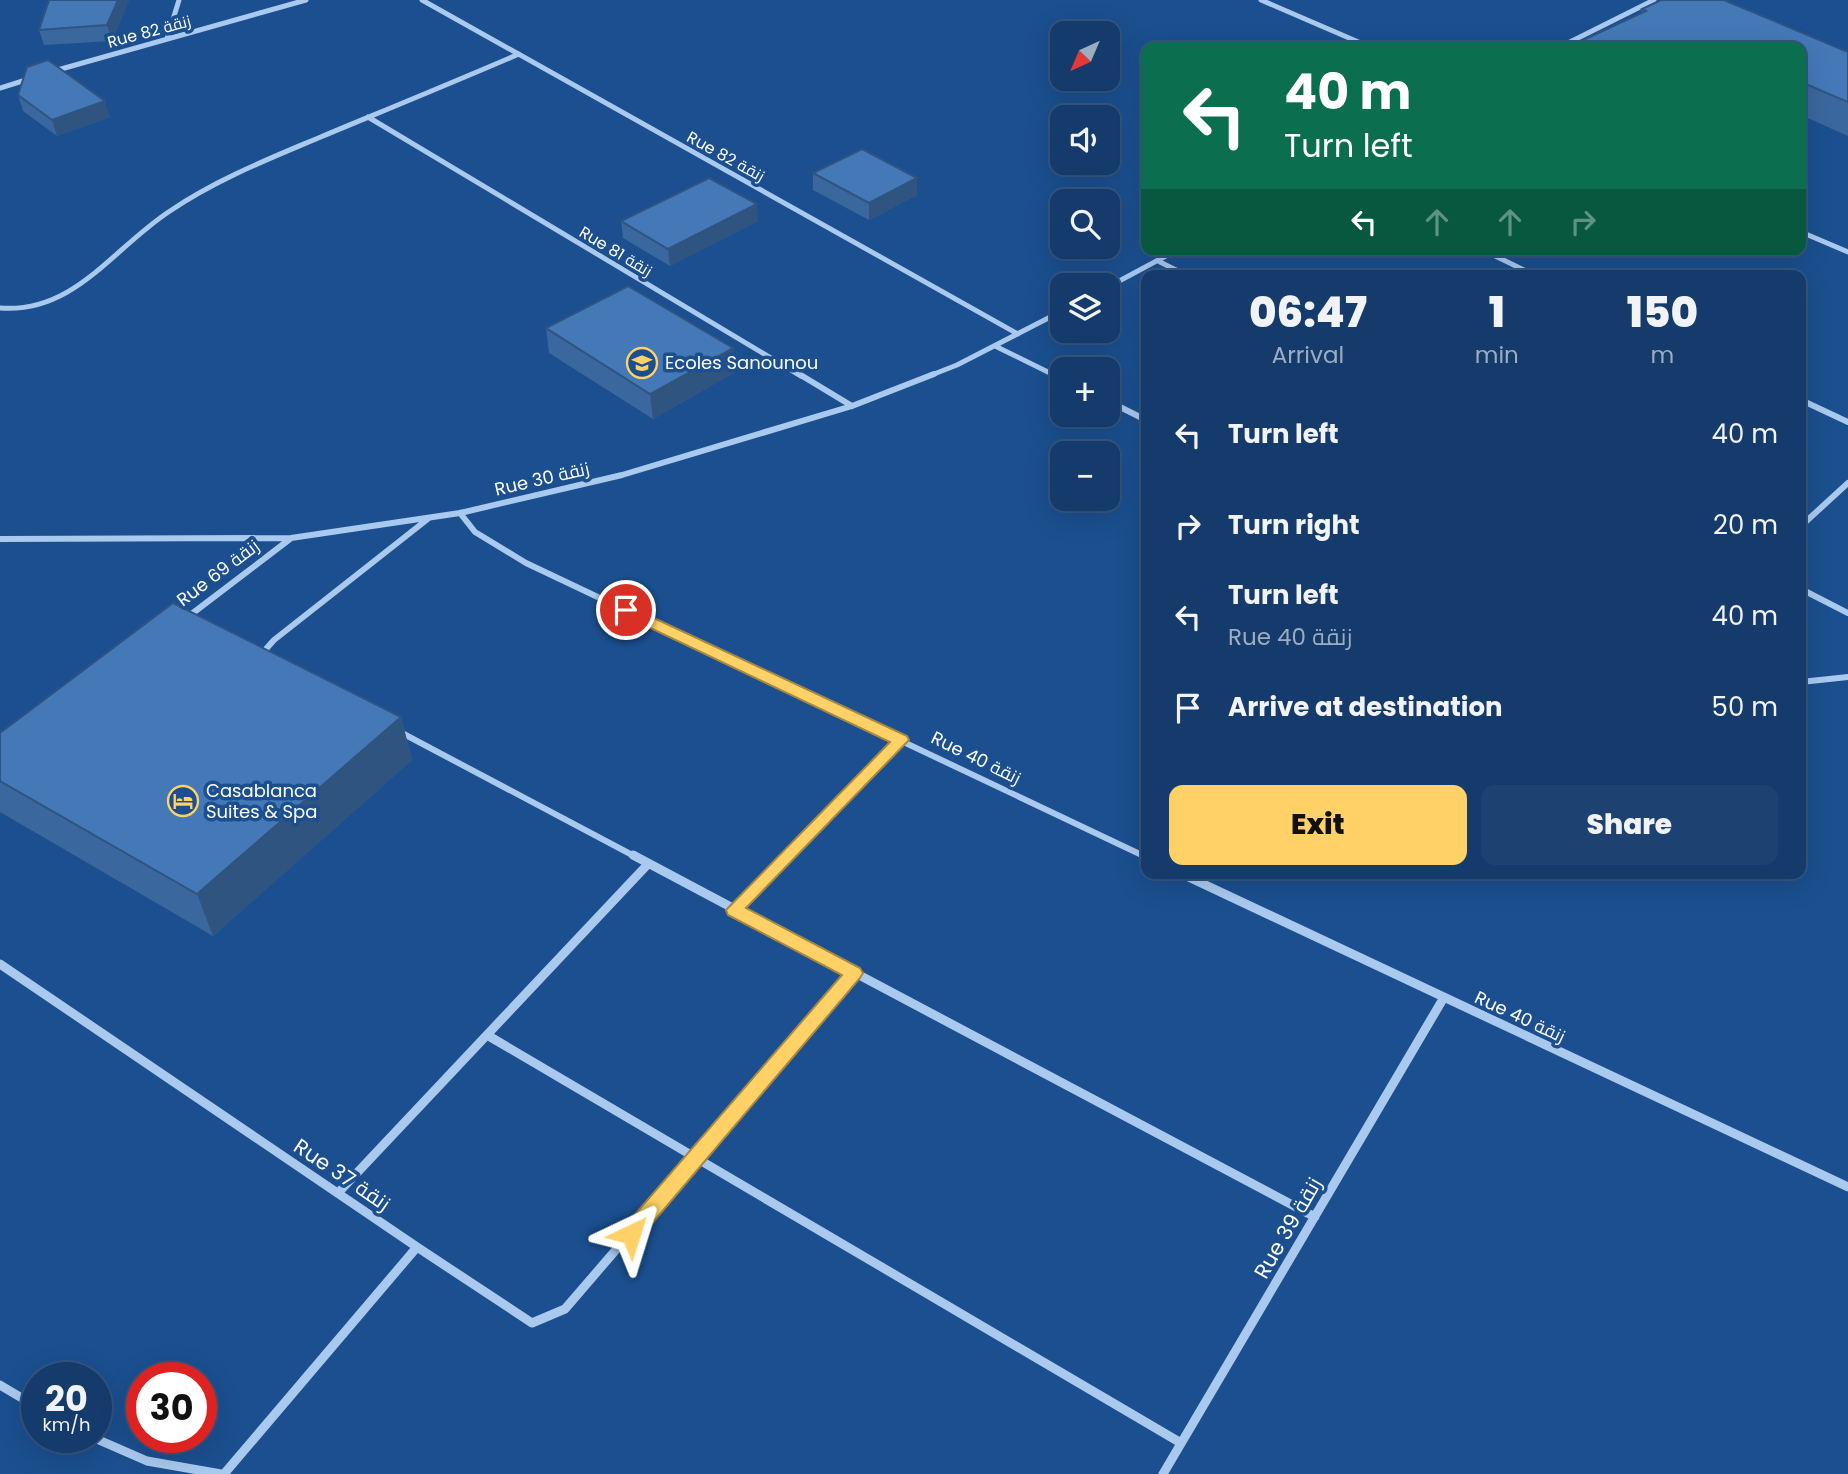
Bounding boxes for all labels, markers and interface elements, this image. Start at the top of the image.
street label: Rue 82 زنقة [105,9,193,54]
north arrow [1050,21,1120,91]
map controls [1050,21,1120,511]
text: 40 m [1284,58,1411,126]
icon: left [1169,70,1260,161]
button: sound [1050,105,1120,175]
text: Turn left [1284,123,1413,168]
street label: Rue 82 زنقة [683,126,769,187]
button: search [1050,189,1120,259]
icon: left [1345,203,1383,241]
icon: ahead [1418,203,1456,241]
icon: ahead [1491,203,1529,241]
icon: right [1564,203,1602,241]
street label: Rue 81 زنقة [575,221,657,282]
button: layers [1050,273,1120,343]
text: 06:47 [1249,283,1367,342]
text: 1 [1489,283,1505,342]
text: 150 [1627,283,1698,342]
text: Arrival [1272,339,1344,371]
text: min [1475,339,1519,371]
text: m [1651,339,1674,371]
school or university icon: Ecoles Sanounou [625,346,659,380]
place label: Ecoles Sanounou [665,350,818,375]
button: + [1050,357,1120,427]
icon: left [1169,416,1207,454]
text: Turn left [1228,416,1339,452]
text: 40 m [1712,416,1778,452]
button: − [1050,441,1120,511]
street label: Rue 30 زنقة [492,455,592,502]
icon: right [1169,507,1207,545]
text: Turn right [1228,507,1360,543]
text: 20 m [1713,507,1778,543]
street label: Rue 69 زنقة [171,533,264,612]
text: Turn left [1228,577,1339,613]
pin [596,580,656,640]
icon: arrive [607,591,645,629]
icon: left [1169,598,1207,636]
text: 40 m [1712,598,1778,634]
text: Rue 40 زنقة [1228,621,1352,653]
icon: arrive [1169,689,1207,727]
text: Arrive at destination [1228,689,1503,725]
text: 50 m [1712,689,1778,725]
street label: Rue 40 زنقة [927,725,1025,790]
place label: Casablanca Suites & Spa [206,778,317,824]
hotel icon: Casablanca Suites & Spa [166,784,200,818]
button: Exit [1169,785,1467,865]
button: Share [1481,785,1778,865]
street label: Rue 40 زنقة [1471,985,1570,1048]
street label: Rue 37 زنقة [288,1132,396,1218]
street label: Rue 39 زنقة [1247,1172,1328,1284]
position arrow [594,1197,668,1271]
speed limit sign: 30 [126,1362,217,1453]
text: 20 [45,1374,88,1423]
text: km/h [43,1412,90,1437]

